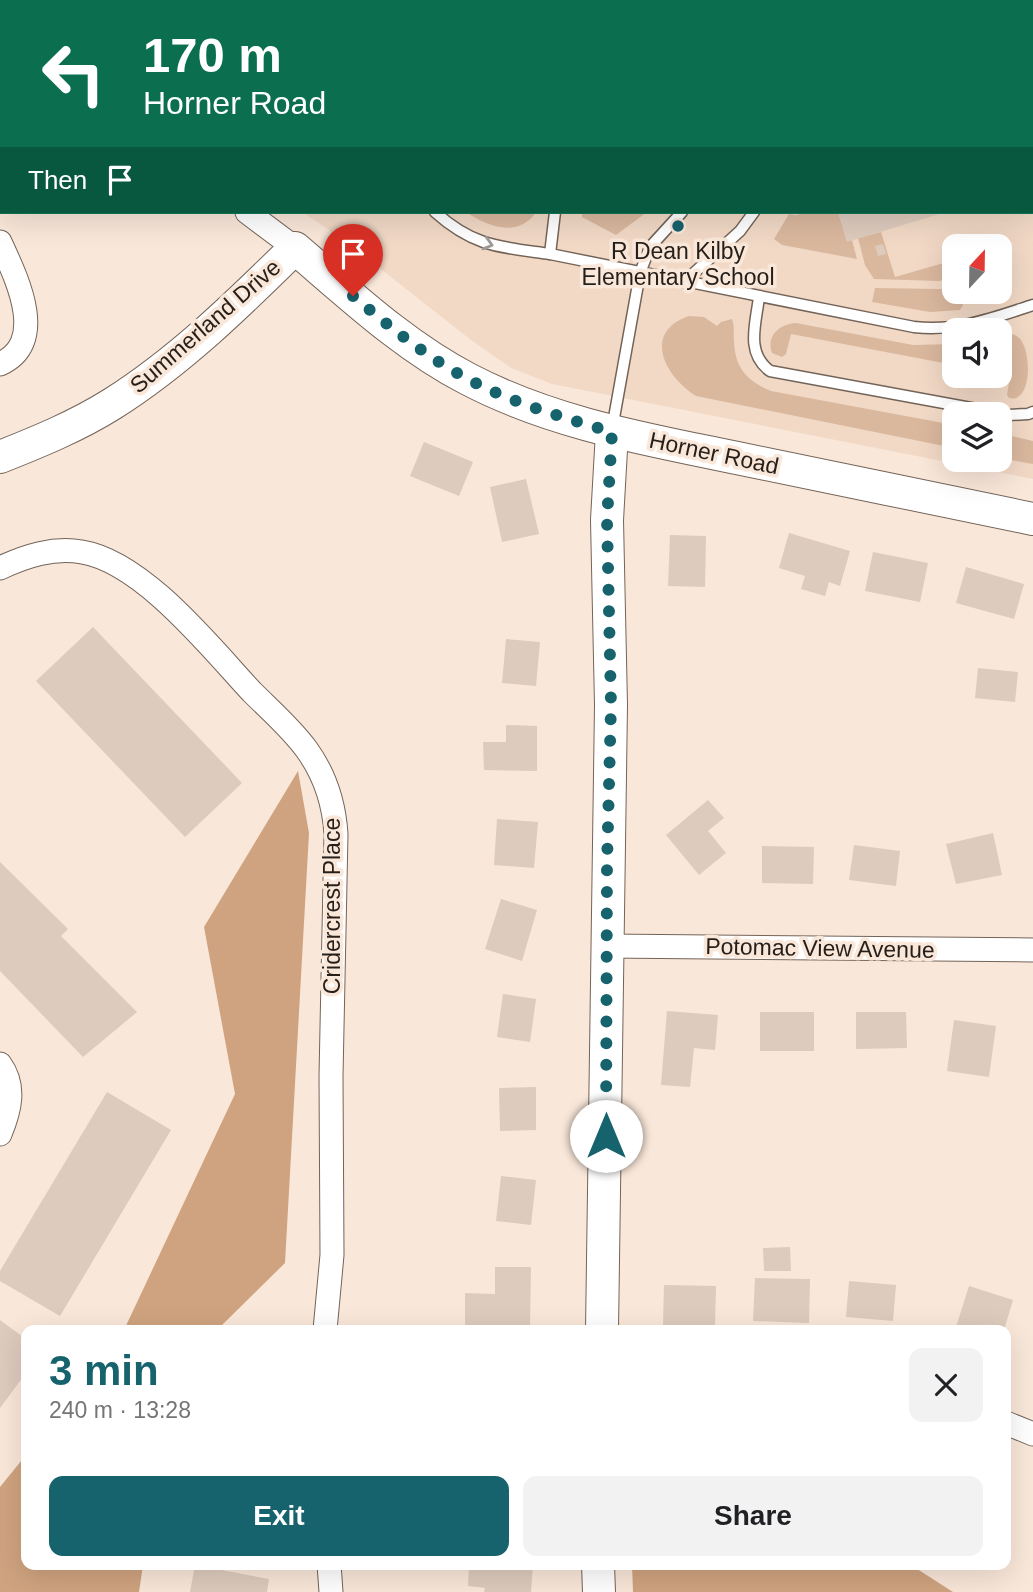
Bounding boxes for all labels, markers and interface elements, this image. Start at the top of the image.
icon: left [28,28,119,119]
text: 170 m [143,28,282,82]
text: Horner Road [143,85,326,121]
icon: arrive [101,161,139,199]
text: Then [28,165,87,195]
marker: R Dean Kilby Elementary School [670,218,686,234]
pin [323,224,383,296]
north arrow [942,234,1012,304]
map controls [942,234,1012,472]
icon: arrive [334,235,372,273]
one-way arrow [482,236,494,250]
place label: R Dean Kilby Elementary School [581,238,775,290]
street label: Summerland Drive [125,254,285,398]
button: sound [942,318,1012,388]
button: layers [942,402,1012,472]
street label: Horner Road [647,427,781,479]
street label: Cridercrest Place [319,818,345,994]
street label: Potomac View Avenue [705,933,935,963]
position arrow [569,1099,643,1173]
text: 3 min [49,1347,159,1394]
button: close [909,1348,983,1422]
text: 240 m · 13:28 [49,1397,191,1423]
button: Exit [49,1476,509,1556]
button: Share [523,1476,983,1556]

